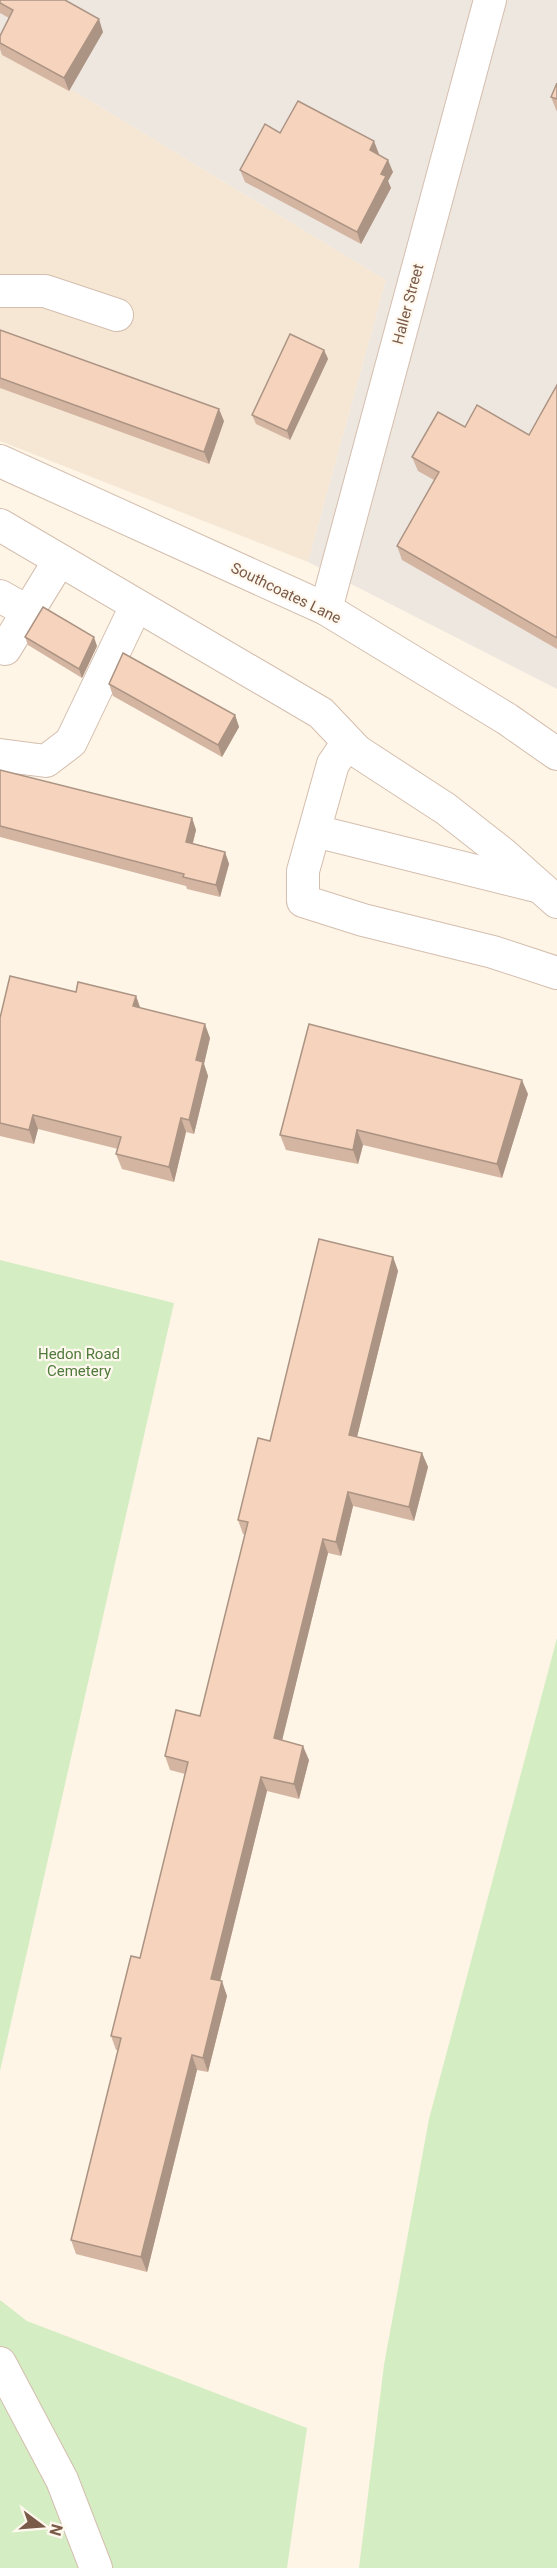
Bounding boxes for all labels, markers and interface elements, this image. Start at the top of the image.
street label: Haller Street [389,262,427,346]
street label: Southcoates Lane [228,559,344,627]
park label: Hedon Road Cemetery [38,1345,120,1380]
north arrow [12,2496,72,2556]
text: N [45,2522,67,2538]

